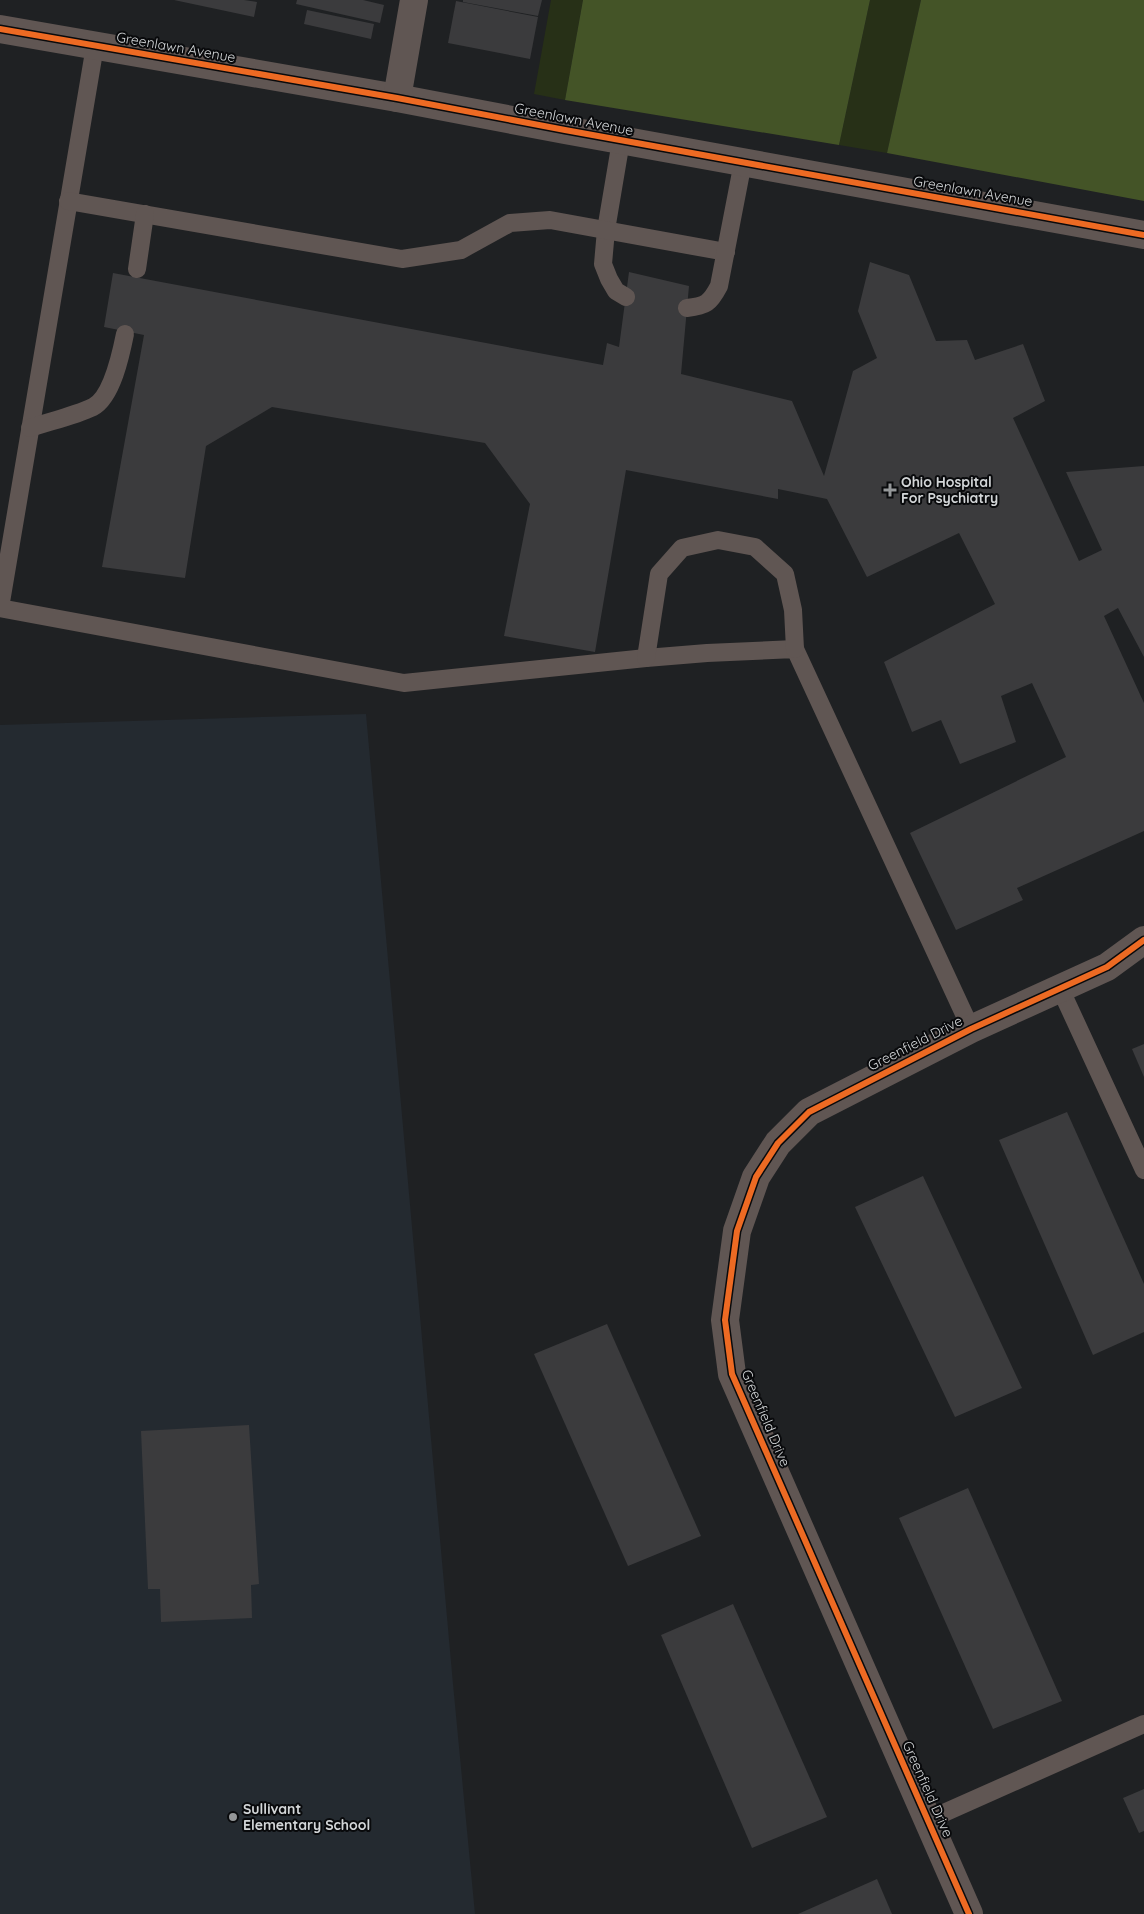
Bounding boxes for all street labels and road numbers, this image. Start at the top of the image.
street label: Greenlawn Avenue [115,28,237,66]
street label: Greenlawn Avenue [513,99,635,139]
street label: Greenlawn Avenue [912,172,1034,210]
street label: Greenfield Drive [865,1011,965,1075]
street label: Greenfield Drive [737,1367,795,1469]
street label: Greenfield Drive [899,1738,957,1840]

